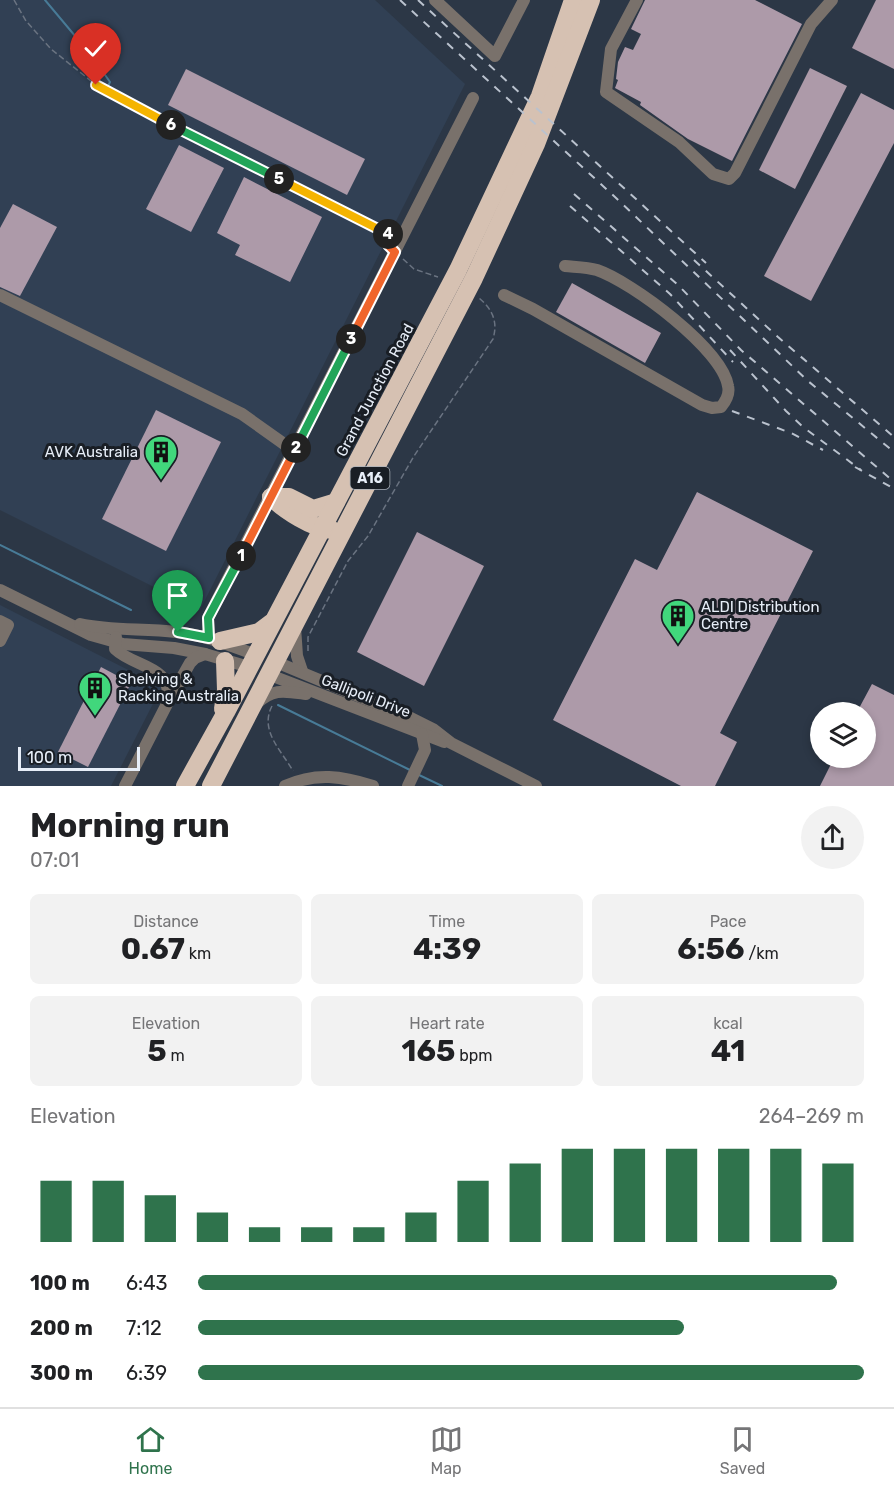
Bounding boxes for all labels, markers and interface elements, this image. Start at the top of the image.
pin [70,23,121,85]
icon: check [79,32,112,65]
pin: 6 [156,110,186,140]
text: 6 [166,115,176,134]
pin: 5 [264,164,294,194]
text: 5 [274,169,284,188]
pin: 4 [373,219,403,249]
text: 4 [383,224,393,243]
street label: Grand Junction Road [332,320,418,460]
pin: 3 [336,324,366,354]
text: 3 [346,329,356,348]
pin: 2 [281,433,311,463]
building icon: AVK Australia [143,434,179,481]
text: 2 [291,438,301,457]
place label: AVK Australia [45,443,138,461]
road number: A16 [350,467,389,489]
pin: 1 [226,541,256,571]
text: 1 [237,546,245,565]
pin [152,570,203,632]
icon: arrive [161,579,194,612]
building icon: ALDI Distribution Centre [660,598,696,645]
place label: ALDI Distribution Centre [701,598,820,633]
building icon: Shelving & Racking Australia [77,670,113,717]
place label: Shelving & Racking Australia [118,670,239,705]
street label: Gallipoli Drive [319,671,413,721]
map controls [810,702,876,768]
button: layers [810,702,876,768]
scale bar [18,744,140,772]
text: 100 m [27,748,72,767]
text: Morning run [30,806,230,845]
button: share [801,806,864,869]
text: 07:01 [30,848,79,872]
text: Distance [133,912,199,931]
text: Time [429,912,465,931]
text: Pace [710,912,746,931]
text: 0.67 [121,931,185,967]
text: 4:39 [413,931,481,967]
text: 6:56 [677,931,745,967]
text: km [185,944,211,963]
text: /km [745,944,779,963]
text: Elevation [132,1014,200,1033]
text: Heart rate [409,1014,485,1033]
text: kcal [713,1014,743,1033]
text: 5 [147,1033,167,1069]
text: 165 [401,1033,455,1069]
text: 41 [711,1033,745,1069]
text: m [167,1046,185,1065]
text: bpm [455,1046,493,1065]
text: Elevation [30,1104,116,1128]
text: 264–269 m [759,1104,864,1128]
text: 100 m [30,1271,90,1295]
text: 6:43 [126,1271,168,1295]
text: 200 m [30,1316,93,1340]
text: 7:12 [126,1316,162,1340]
text: 300 m [30,1361,93,1385]
text: 6:39 [126,1361,167,1385]
tab: Home [129,1423,172,1478]
tab: Map [430,1423,463,1478]
tab: Saved [720,1423,765,1478]

